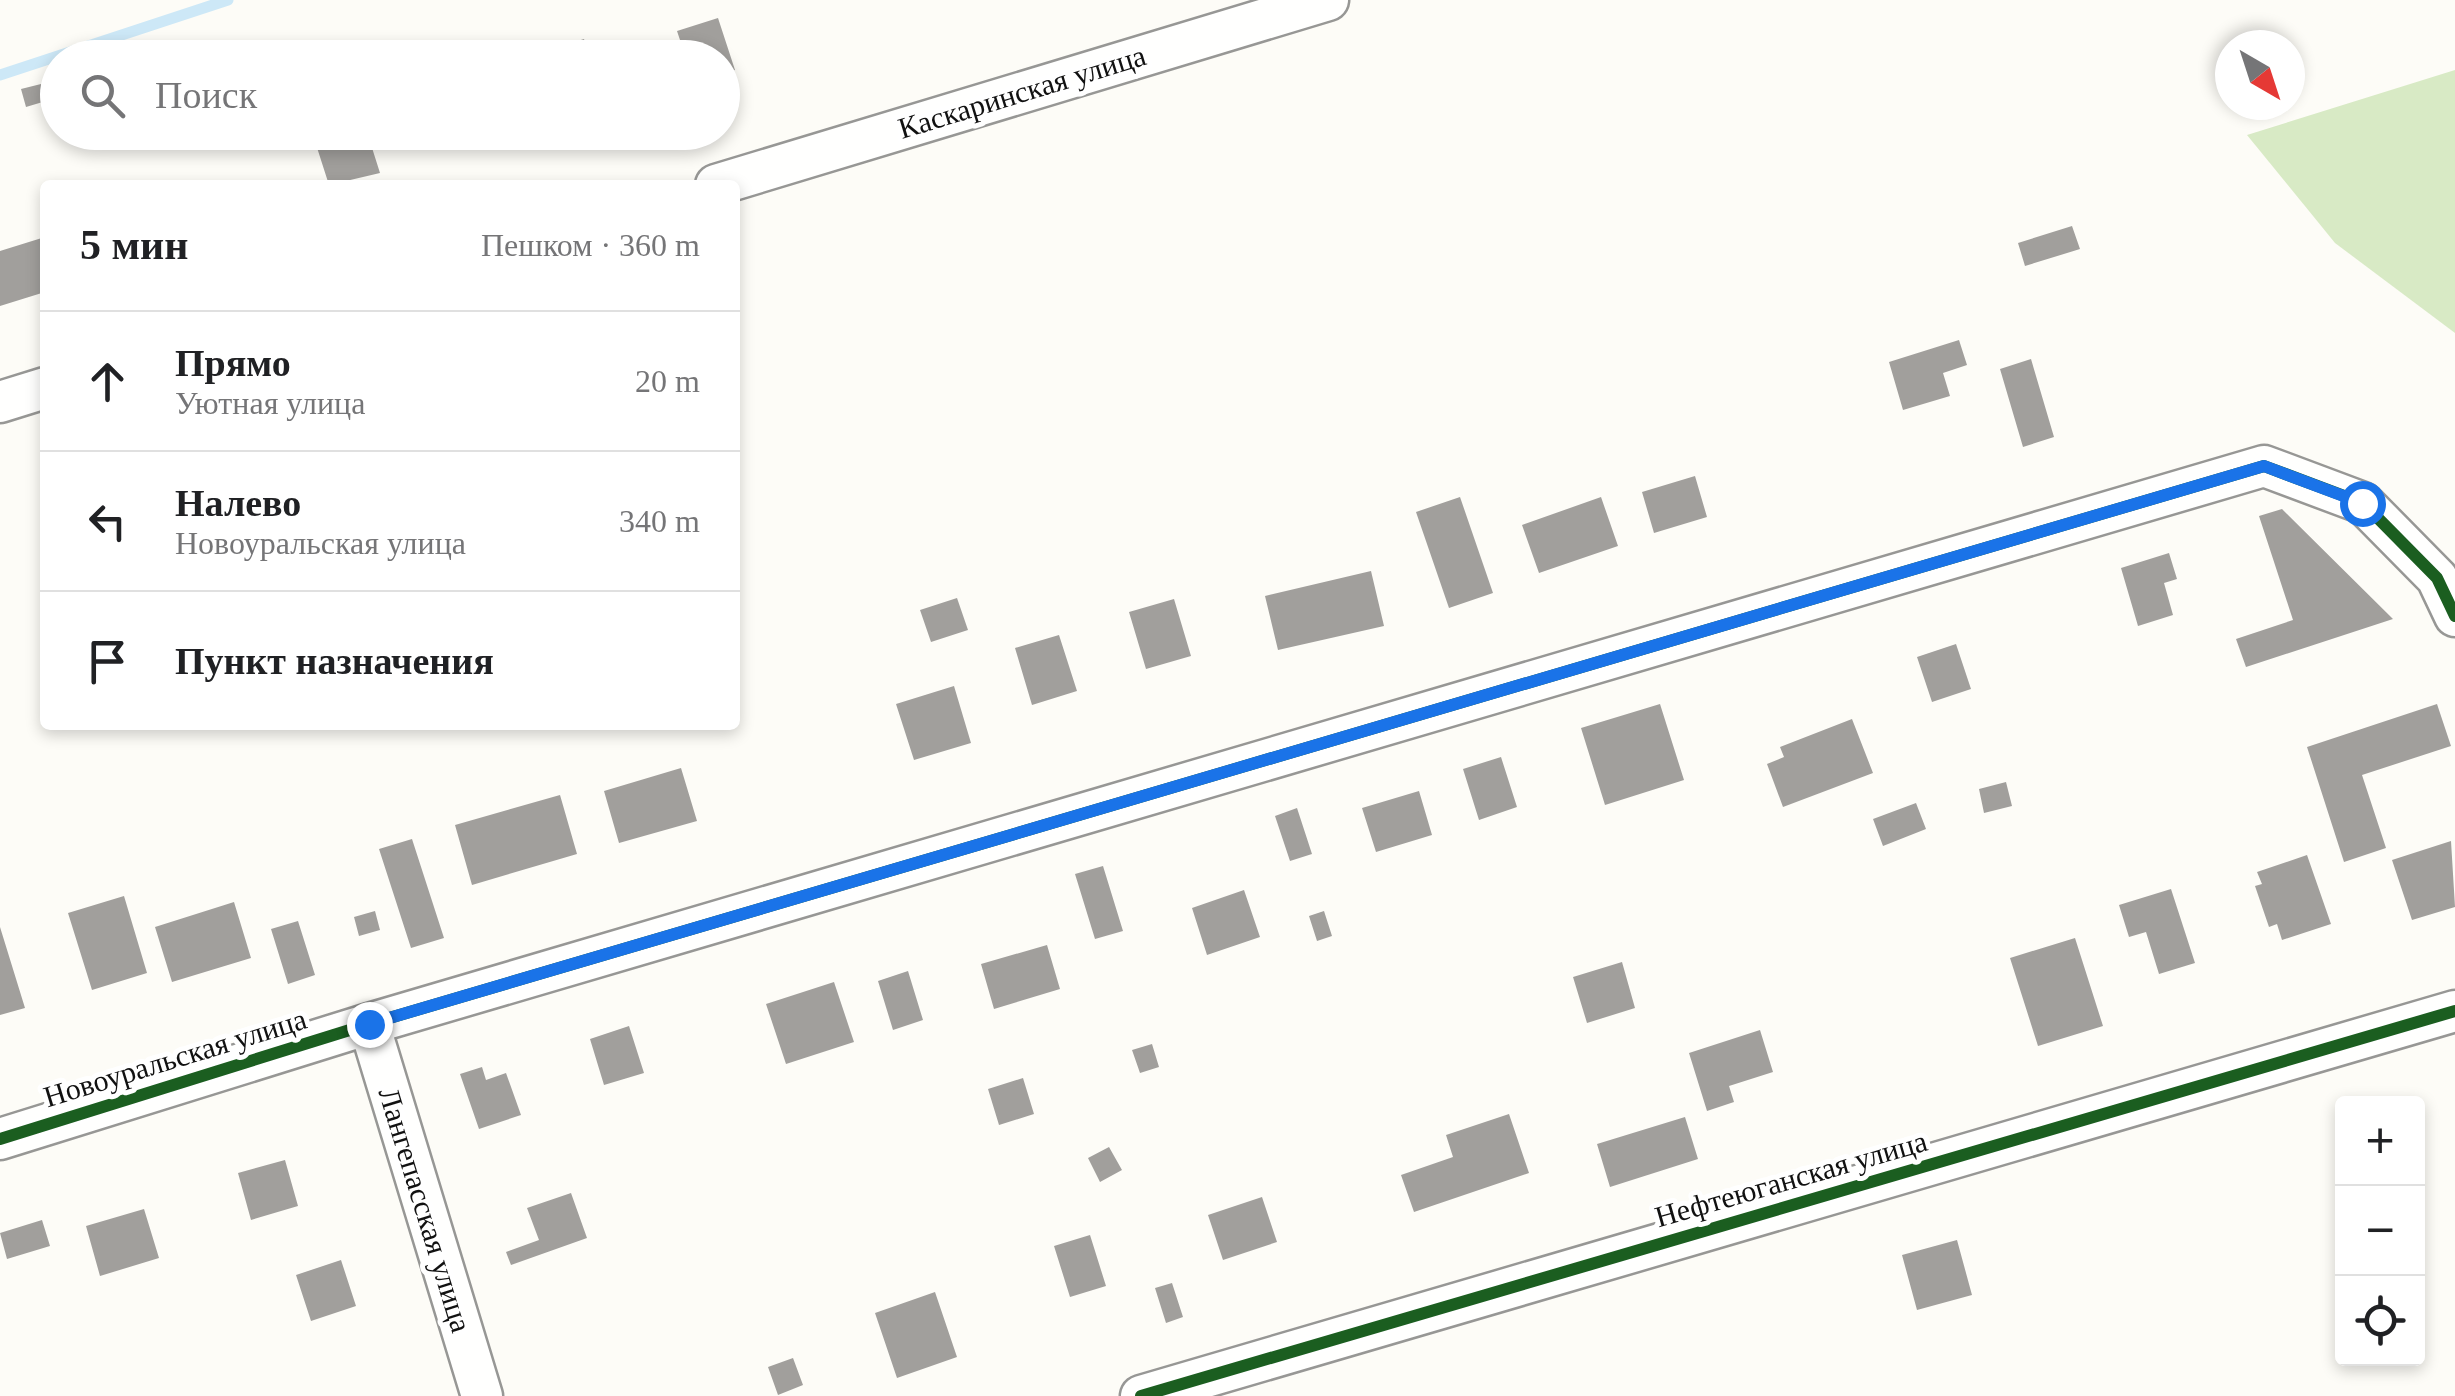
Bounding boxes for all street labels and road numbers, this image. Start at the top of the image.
street label: Каскаринская улица [894,38,1150,145]
street label: Новоуральская улица [40,1002,310,1113]
street label: Лангепасская улица [373,1084,478,1336]
street label: Нефтеюганская улица [1651,1124,1931,1233]

